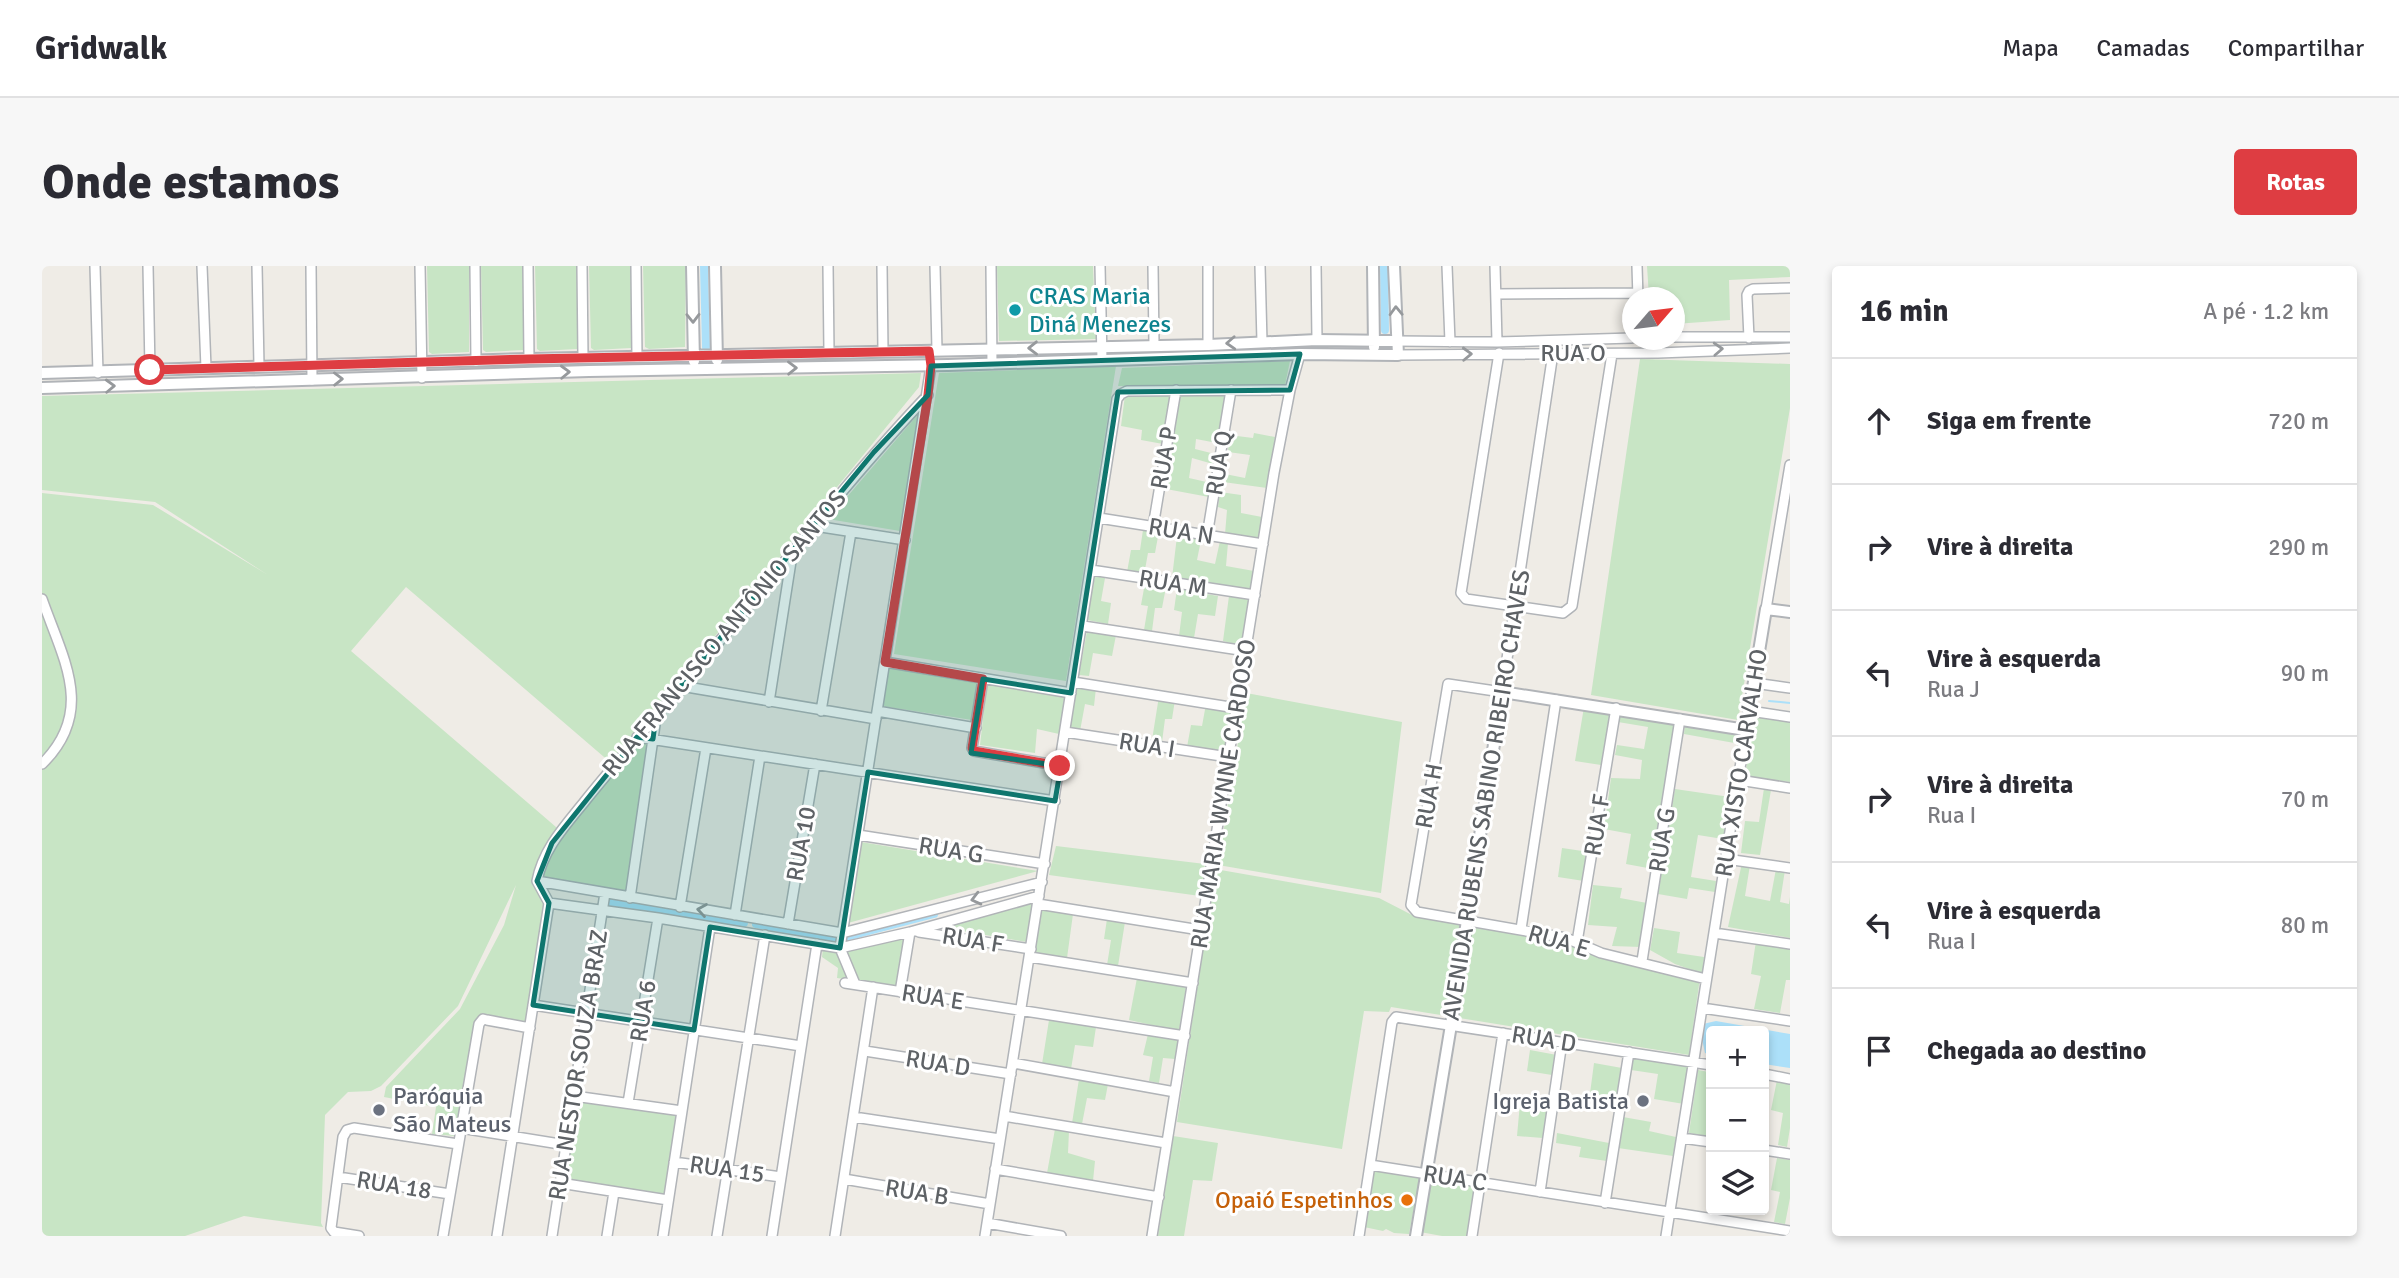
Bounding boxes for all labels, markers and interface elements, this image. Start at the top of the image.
text: Gridwalk [35,28,167,69]
text: Mapa [2002,33,2059,63]
text: Camadas [2097,33,2190,63]
text: Compartilhar [2228,33,2364,63]
button: Rotas [2234,149,2357,215]
text: Onde estamos [42,152,339,212]
place label: CRAS Maria Diná Menezes [1029,281,1171,339]
north arrow [1622,287,1685,350]
text: 16 min [1860,293,1949,330]
text: A pé · 1.2 km [2203,297,2329,326]
marker: CRAS Maria Diná Menezes [1007,302,1023,318]
one-way arrow [1388,305,1403,316]
one-way arrow [685,313,701,324]
one-way arrow [1225,336,1236,351]
street label: RUA O [1540,338,1606,368]
one-way arrow [1027,341,1038,356]
one-way arrow [1713,342,1724,357]
one-way arrow [1462,346,1472,362]
route start [134,354,165,385]
one-way arrow [787,361,798,376]
one-way arrow [560,365,571,380]
one-way arrow [332,372,343,387]
one-way arrow [105,379,116,394]
icon: ahead [1860,402,1898,440]
text: Siga em frente [1927,405,2091,437]
text: 720 m [2268,407,2329,436]
street label: RUA P [1144,424,1184,492]
street label: RUA Q [1199,428,1239,498]
street label: RUA FRANCISCO ANTÔNIO SANTOS [595,484,853,782]
street label: RUA N [1146,511,1216,551]
icon: right [1860,528,1898,566]
text: Vire à direita [1927,531,2073,563]
text: 290 m [2268,533,2329,562]
street label: RUA M [1137,563,1209,603]
street label: AVENIDA RUBENS SABINO RIBEIRO CHAVES [1436,567,1536,1023]
street label: RUA MARIA WYNNE CARDOSO [1184,637,1262,951]
text: Vire à esquerda [1927,643,2101,675]
street label: RUA XISTO CARVALHO [1708,647,1774,879]
icon: left [1860,654,1898,692]
text: 90 m [2281,659,2329,688]
text: Rua J [1927,675,1980,704]
street label: RUA I [1117,726,1177,764]
route end [1044,750,1075,781]
street label: RUA H [1409,761,1449,831]
text: Vire à direita [1927,769,2073,801]
icon: right [1860,780,1898,818]
text: 70 m [2281,785,2329,814]
street label: RUA F [1577,792,1617,858]
text: Rua I [1927,801,1976,830]
street label: RUA 10 [780,804,822,884]
street label: RUA G [1642,806,1682,874]
street label: RUA G [917,830,985,870]
one-way arrow [970,891,982,905]
text: Vire à esquerda [1927,895,2101,927]
one-way arrow [696,903,708,918]
icon: left [1860,906,1898,944]
text: 80 m [2281,911,2329,940]
street label: RUA E [1524,918,1594,964]
street label: RUA F [940,920,1006,960]
street label: RUA NESTOR SOUZA BRAZ [542,927,614,1203]
text: Rua I [1927,927,1976,956]
street label: RUA E [899,977,967,1017]
street label: RUA 6 [623,978,663,1044]
street label: RUA D [1509,1019,1579,1059]
map controls [1706,1026,1769,1215]
button: + [1706,1026,1769,1089]
icon: arrive [1860,1032,1898,1070]
text: Chegada ao destino [1927,1035,2146,1067]
street label: RUA D [903,1043,973,1083]
place label: Paróquia São Mateus [393,1081,511,1139]
place label: Igreja Batista [1492,1086,1629,1116]
button: − [1706,1089,1769,1152]
marker: Igreja Batista [1635,1093,1651,1109]
marker: Paróquia São Mateus [371,1102,387,1118]
street label: RUA 15 [687,1149,767,1189]
button: layers [1706,1152,1769,1215]
street label: RUA C [1421,1158,1489,1198]
street label: RUA 18 [354,1164,434,1206]
street label: RUA B [883,1172,951,1212]
place label: Opaió Espetinhos [1215,1185,1393,1215]
marker: Opaió Espetinhos [1399,1192,1415,1208]

